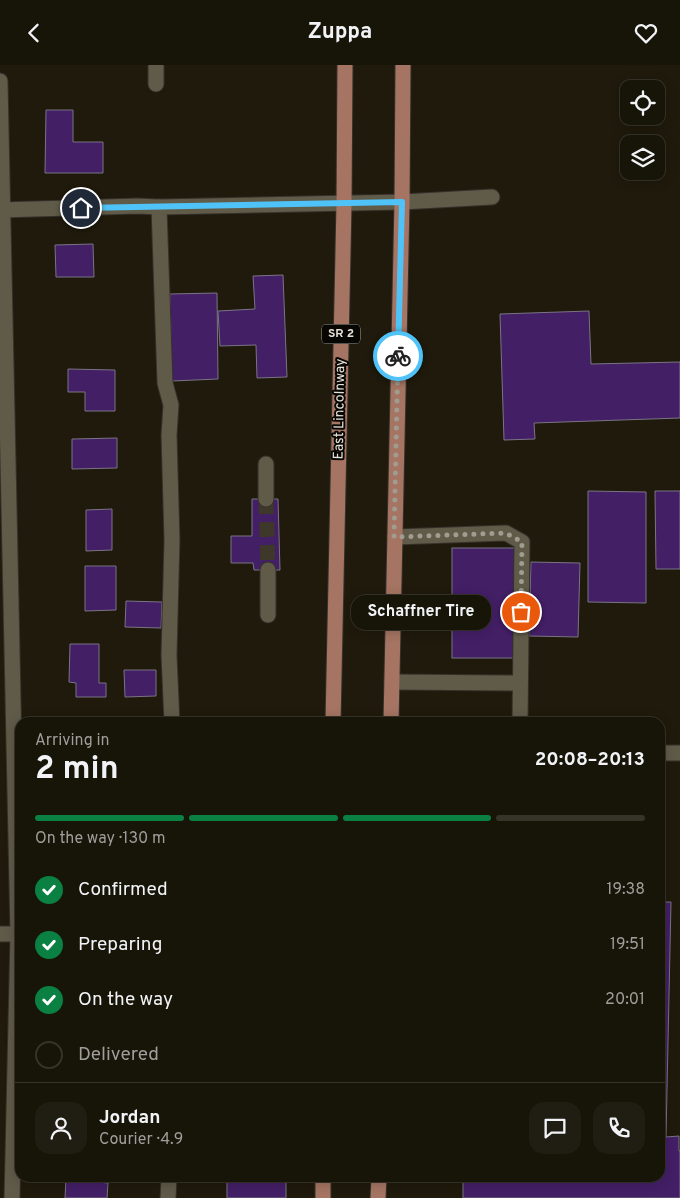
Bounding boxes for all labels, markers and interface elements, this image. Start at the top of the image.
icon: back [20,19,48,47]
text: Zuppa [308,19,372,46]
icon: heart [632,19,660,47]
map controls [620,80,665,180]
button: locate [620,80,665,125]
button: layers [620,135,665,180]
pin [60,187,102,229]
icon: home [67,194,95,222]
road number: SR 2 [322,325,360,343]
courier [373,331,423,381]
icon: bike [384,342,412,370]
street label: East Lincolnway [331,358,349,460]
pin [500,591,542,633]
callout: Schaffner Tire [351,595,491,629]
icon: bag [507,598,535,626]
text: Schaffner Tire [368,602,474,622]
text: Arriving in [35,731,110,751]
text: 20:08–20:13 [535,748,645,772]
text: 2 min [35,750,119,790]
text: On the way · 130 m [35,829,166,849]
icon: check [35,876,63,904]
text: Confirmed [78,878,168,902]
text: 19:38 [606,880,645,900]
icon: check [35,931,63,959]
text: Preparing [78,933,162,957]
text: 19:51 [610,935,645,955]
icon: check [35,986,63,1014]
text: On the way [78,988,173,1012]
text: 20:01 [605,990,645,1010]
text: Delivered [78,1043,159,1067]
button: person [35,1102,87,1154]
button: chat [529,1102,581,1154]
button: phone [593,1102,645,1154]
text: Jordan [99,1106,161,1130]
text: Courier · 4.9 [99,1130,183,1150]

